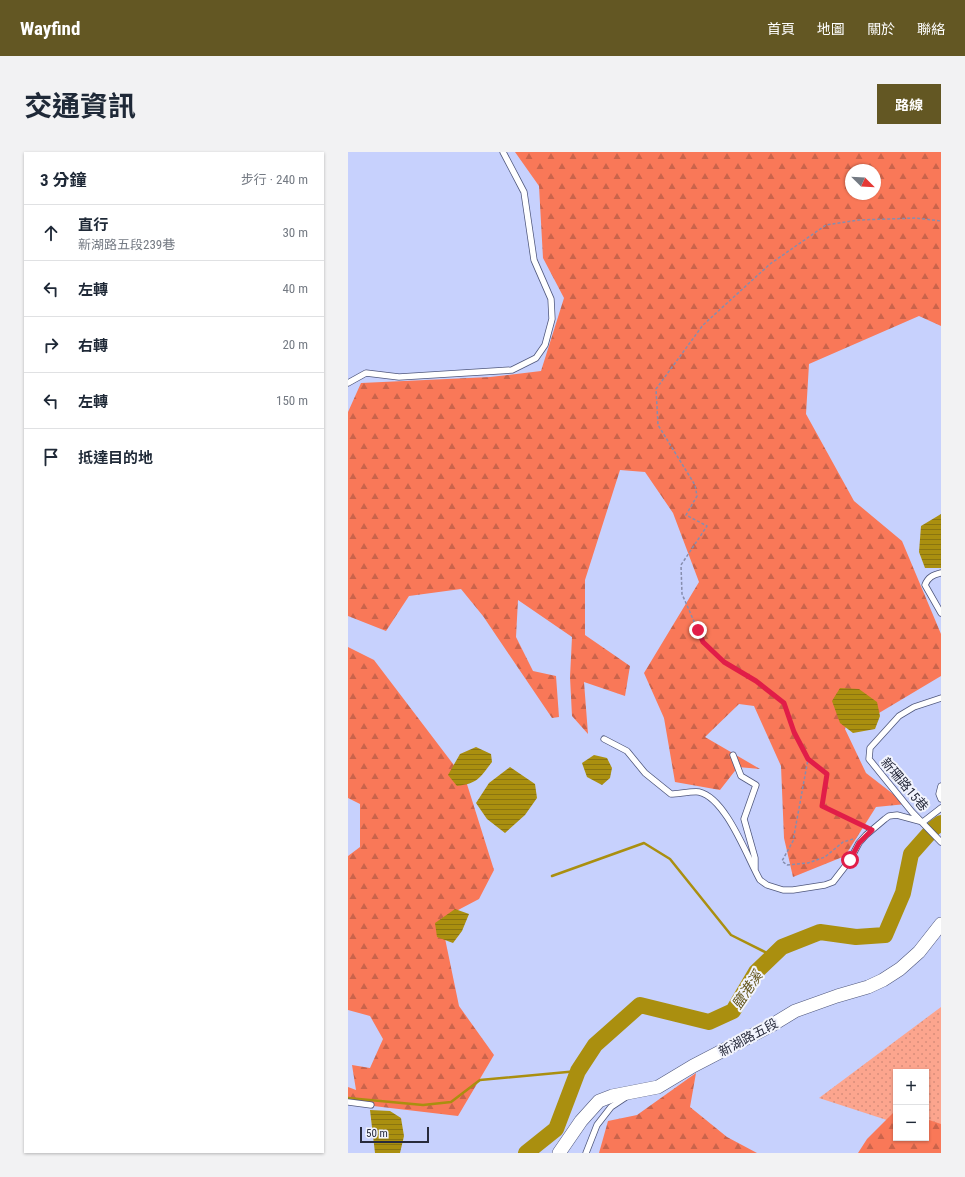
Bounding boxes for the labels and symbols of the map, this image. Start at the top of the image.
north arrow [845,164,881,200]
route end [689,621,707,639]
street label: 新珊路15巷 [878,755,931,814]
route start [841,851,859,869]
water label: 鹽港溪 [729,966,766,1012]
street label: 新湖路五段 [716,1016,780,1059]
scale bar [360,1125,429,1144]

